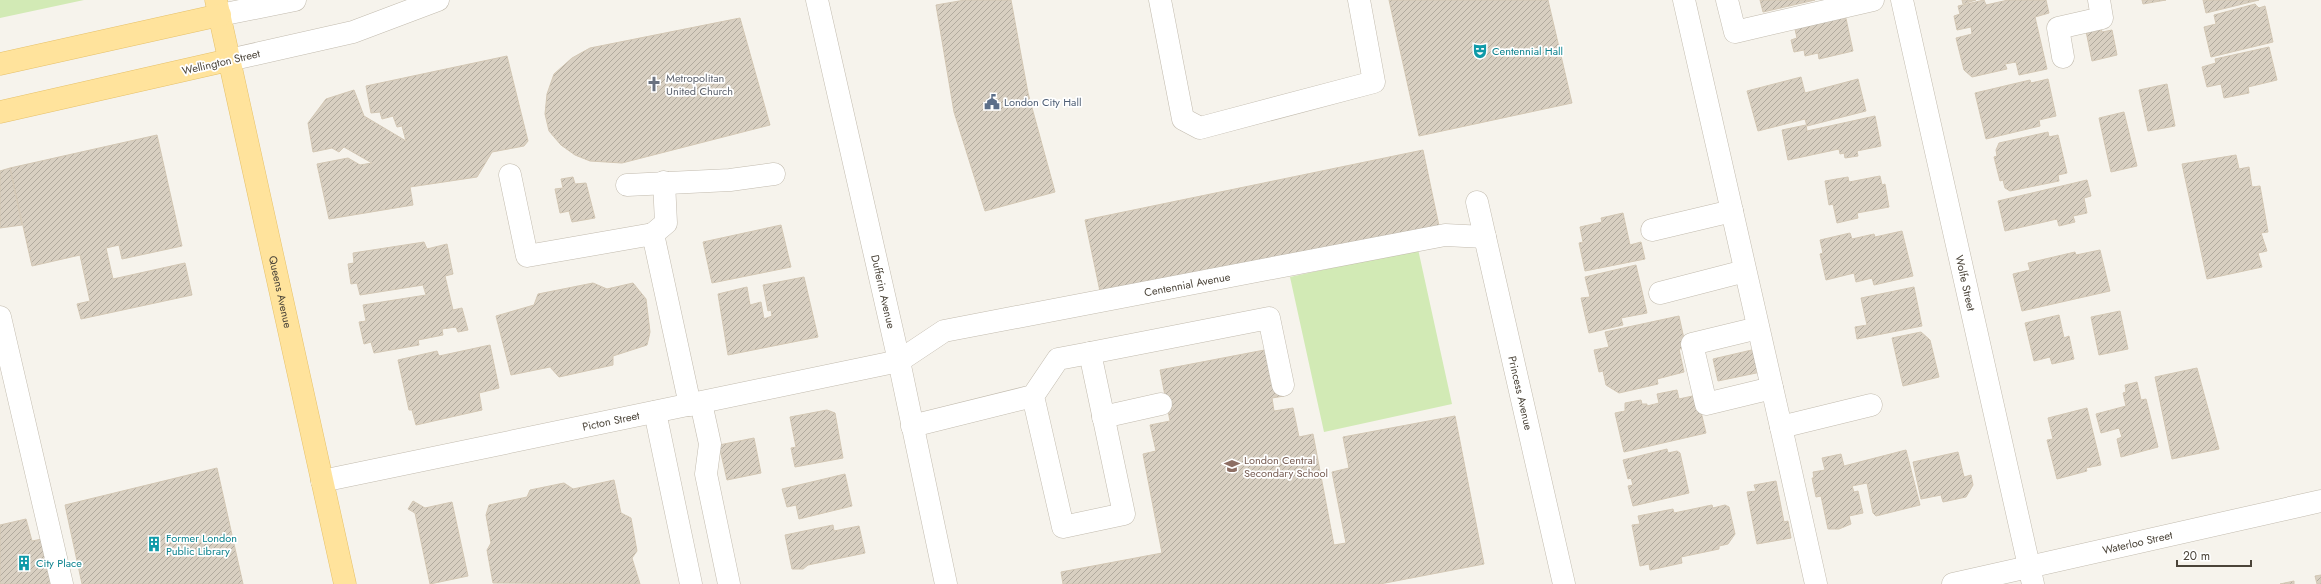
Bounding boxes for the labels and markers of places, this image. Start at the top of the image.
theatre icon: Centennial Hall [1471,42,1489,60]
place label: Centennial Hall [1492,43,1563,59]
place label: Metropolitan United Church [666,70,733,99]
church icon: Metropolitan United Church [645,75,663,93]
public building icon: London City Hall [983,93,1001,111]
place label: London City Hall [1004,94,1081,110]
place label: London Central Secondary School [1244,452,1328,481]
school or university icon: London Central Secondary School [1223,457,1241,475]
place label: Former London Public Library [166,530,237,559]
building icon: Former London Public Library [145,535,163,553]
building icon: City Place [15,554,33,572]
place label: City Place [36,555,82,571]

